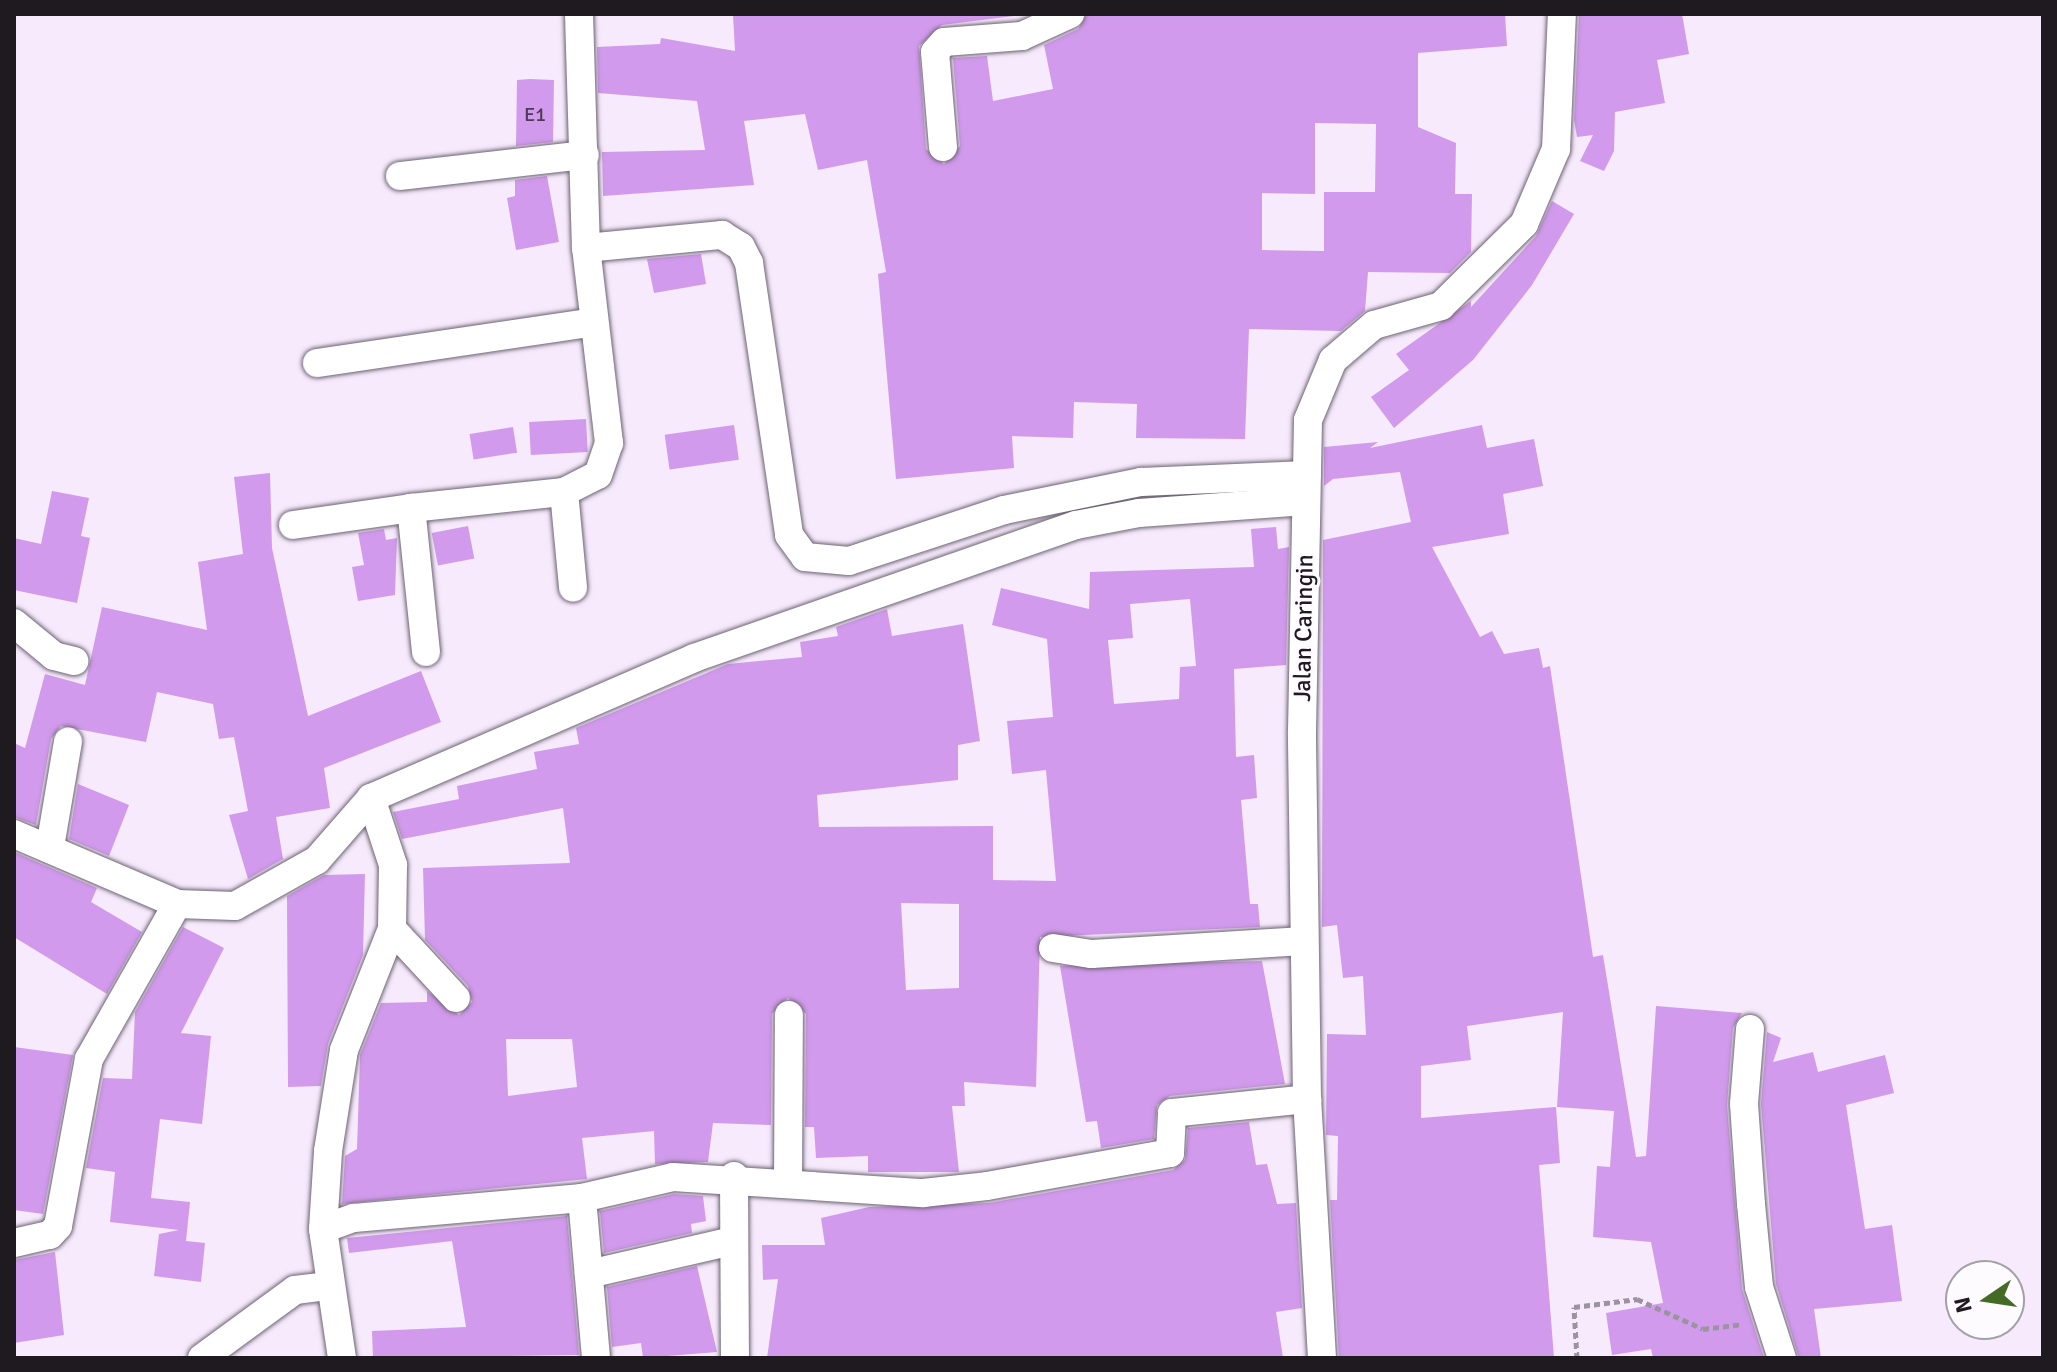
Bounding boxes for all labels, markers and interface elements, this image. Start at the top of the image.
house number: E1 [524,102,546,126]
street label: Jalan Caringin [1288,554,1320,702]
north arrow [1945,1260,2025,1340]
text: N [1948,1295,1978,1316]

